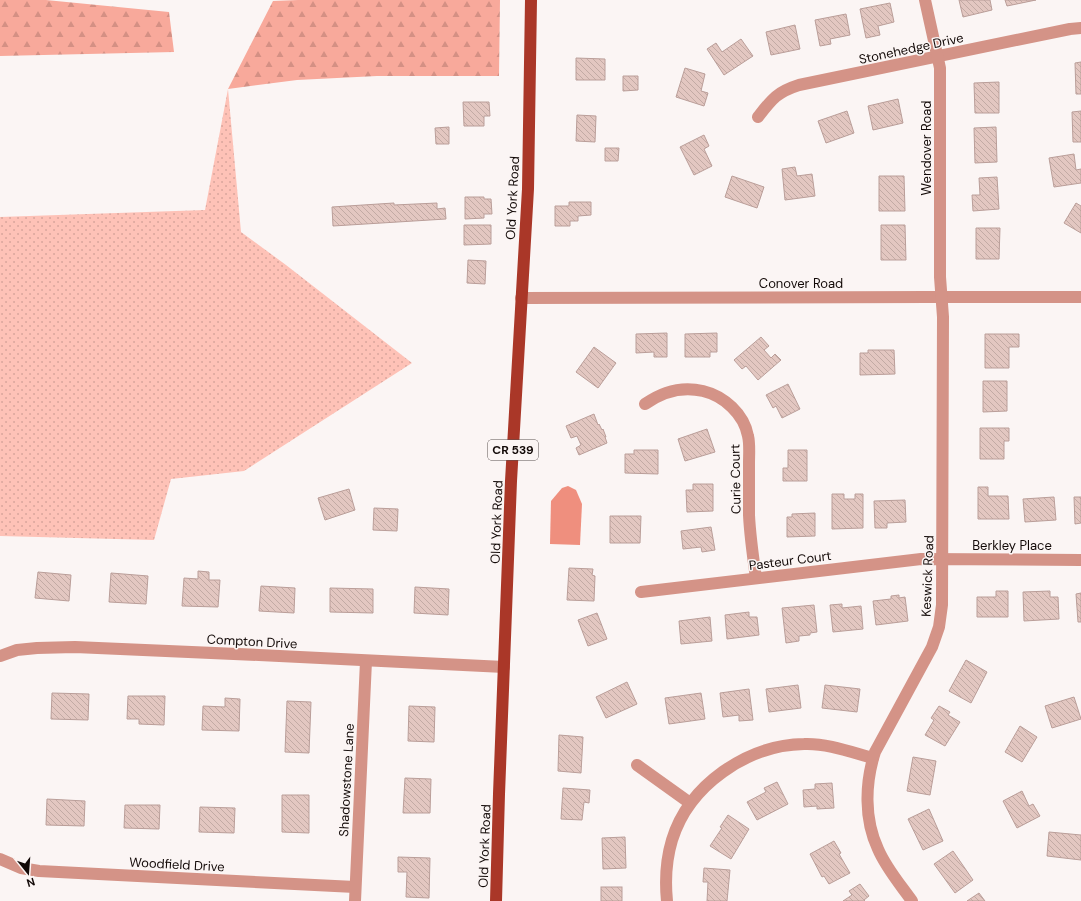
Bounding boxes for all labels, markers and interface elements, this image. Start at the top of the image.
street label: Stonehedge Drive [857,29,965,68]
street label: Wendover Road [918,101,935,195]
street label: Old York Road [502,156,523,240]
street label: Conover Road [759,275,843,292]
road number: CR 539 [488,440,538,460]
street label: Curie Court [726,444,745,514]
street label: Old York Road [487,480,506,564]
street label: Keswick Road [918,535,937,617]
street label: Berkley Place [972,537,1052,554]
street label: Pasteur Court [748,547,832,574]
street label: Compton Drive [206,631,298,652]
street label: Shadowstone Lane [335,723,358,837]
street label: Old York Road [475,804,494,888]
north arrow [8,853,48,893]
street label: Woodfield Drive [129,854,225,875]
text: N [25,875,37,890]

